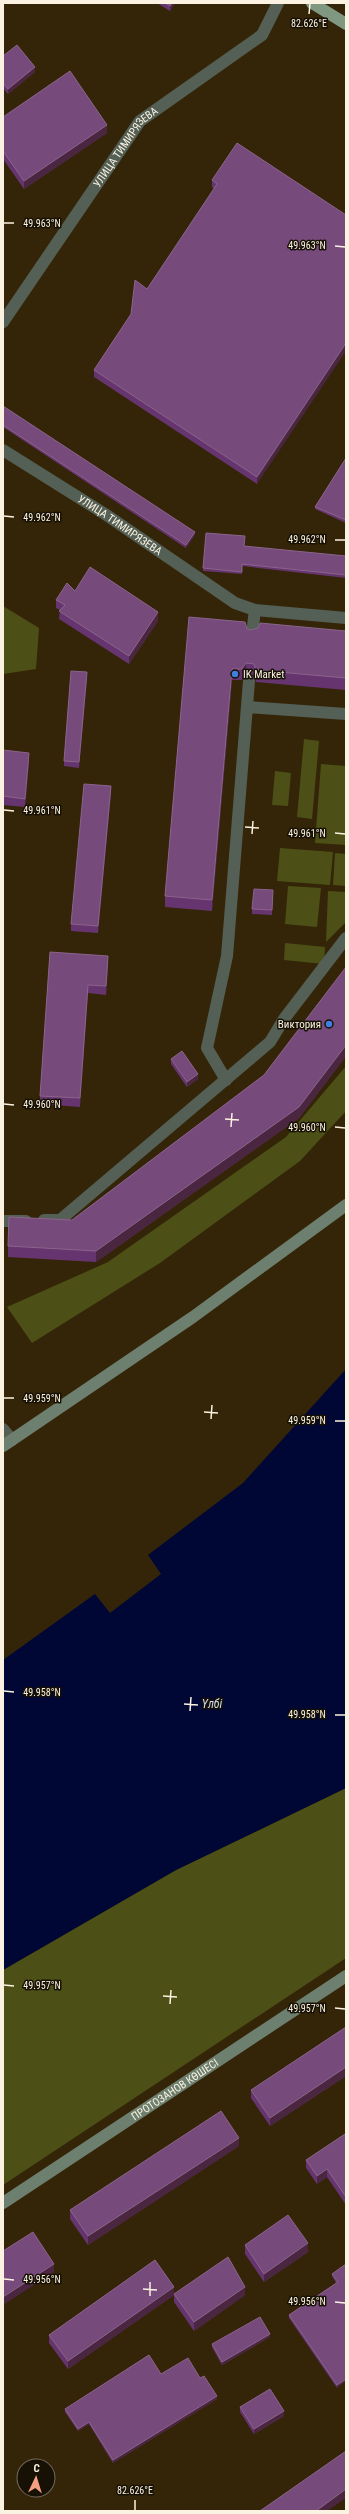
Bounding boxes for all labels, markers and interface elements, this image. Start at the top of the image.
text: 82.626°E [291,18,327,29]
street label: УЛИЦА ТИМИРЯЗЕВА [90,104,161,190]
text: 49.963°N [23,218,61,229]
text: 49.963°N [288,240,326,251]
street label: УЛИЦА ТИМИРЯЗЕВА [75,492,165,558]
text: 49.962°N [23,512,61,523]
text: 49.962°N [288,534,326,545]
place label: IK Market [243,668,284,681]
marker: IK Market [230,669,240,679]
text: 49.961°N [23,805,61,816]
text: 49.961°N [288,828,326,839]
place label: Виктория [278,1018,321,1031]
marker: Виктория [324,1019,334,1029]
text: 49.960°N [23,1099,61,1110]
text: 49.960°N [288,1122,326,1133]
text: 49.959°N [23,1393,61,1404]
text: 49.959°N [288,1415,326,1426]
text: 49.958°N [23,1687,61,1698]
water label: Үлбі [202,1697,223,1711]
text: 49.958°N [288,1709,326,1720]
text: 49.957°N [23,1980,61,1991]
text: 49.957°N [288,2003,326,2014]
street label: ПРОТОЗАНОВ КӨШЕСІ [129,2056,221,2123]
text: 49.956°N [23,2274,61,2285]
text: 49.956°N [288,2296,326,2307]
north arrow [16,2458,56,2498]
text: С [33,2462,40,2475]
text: 82.626°E [117,2485,153,2496]

